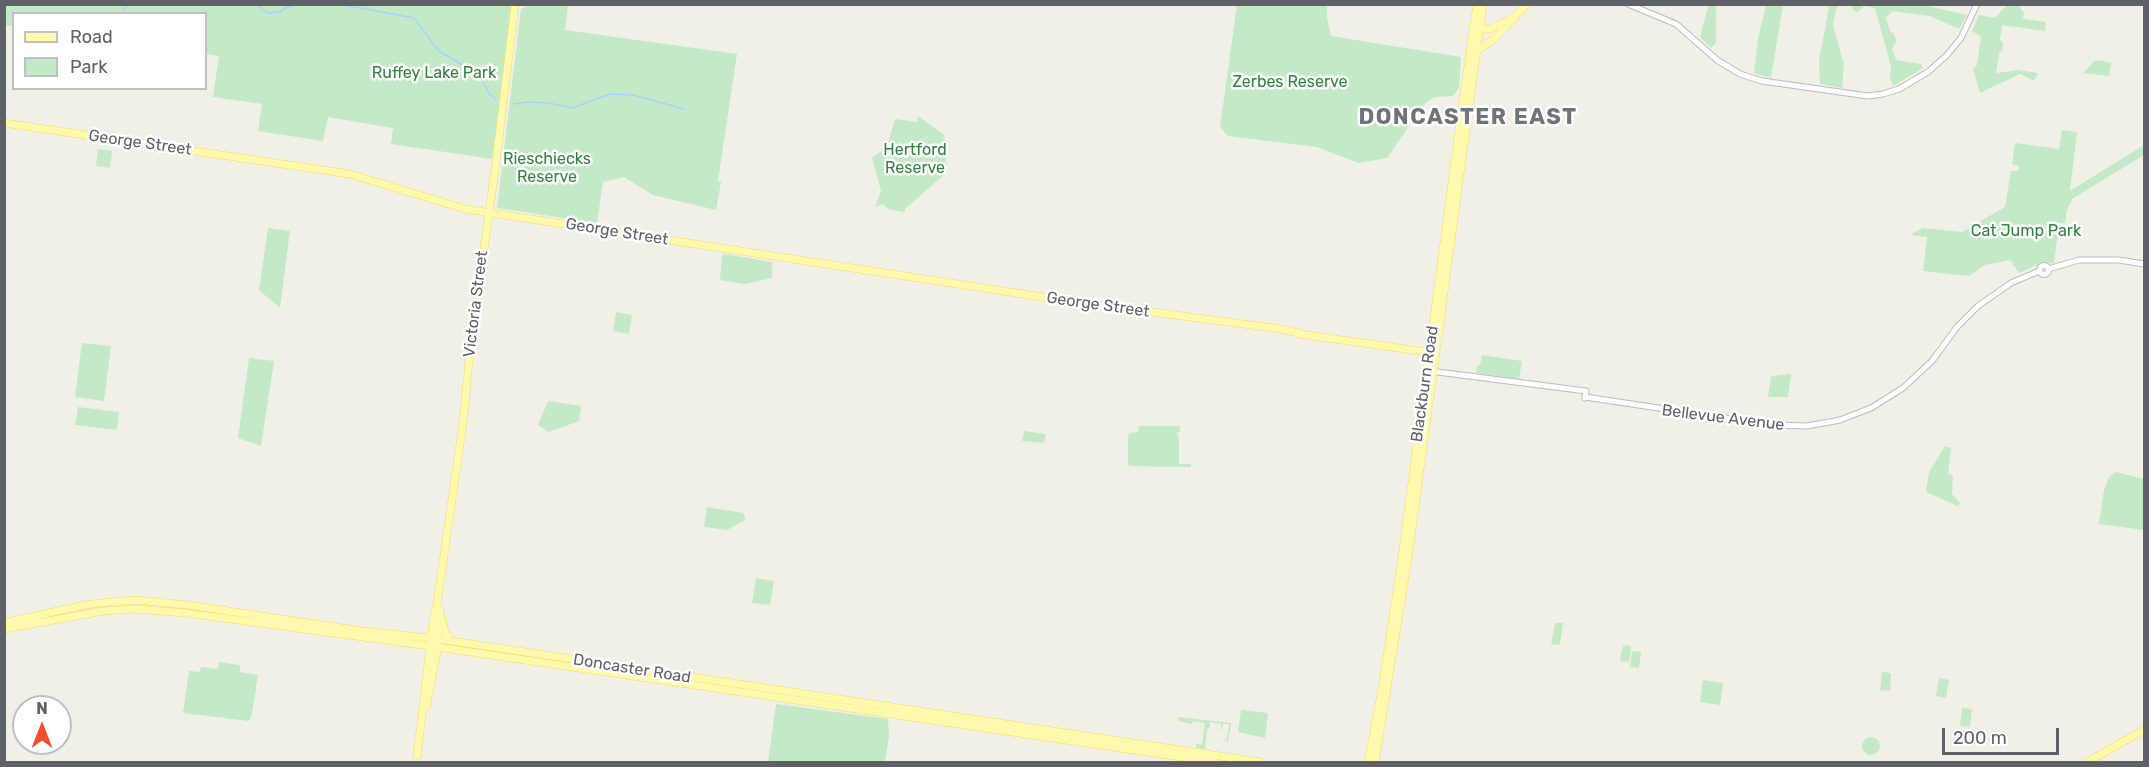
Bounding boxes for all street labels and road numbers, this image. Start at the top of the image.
street label: George Street [87,126,193,160]
street label: George Street [564,214,670,250]
street label: Victoria Street [460,249,492,359]
street label: George Street [1045,288,1151,322]
street label: Blackburn Road [1407,325,1443,443]
street label: Bellevue Avenue [1661,401,1785,435]
street label: Doncaster Road [572,650,692,688]

